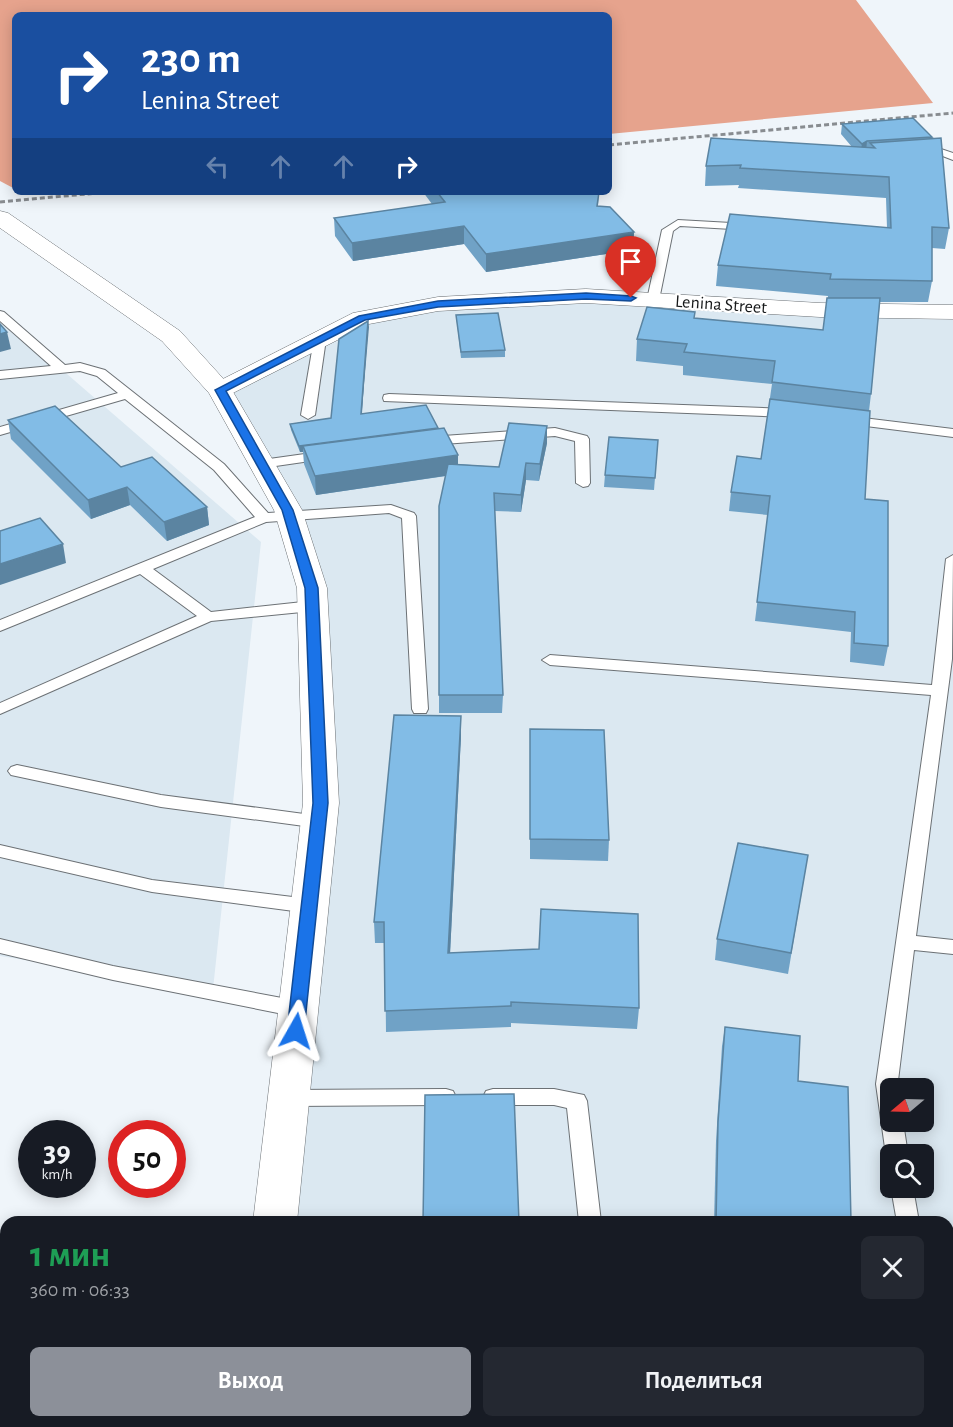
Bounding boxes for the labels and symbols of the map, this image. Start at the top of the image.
pin [605,236,656,298]
street label: Lenina Street [674,293,768,317]
position arrow [264,999,328,1063]
north arrow [880,1078,934,1132]
speed limit sign: 50 [108,1120,186,1198]

